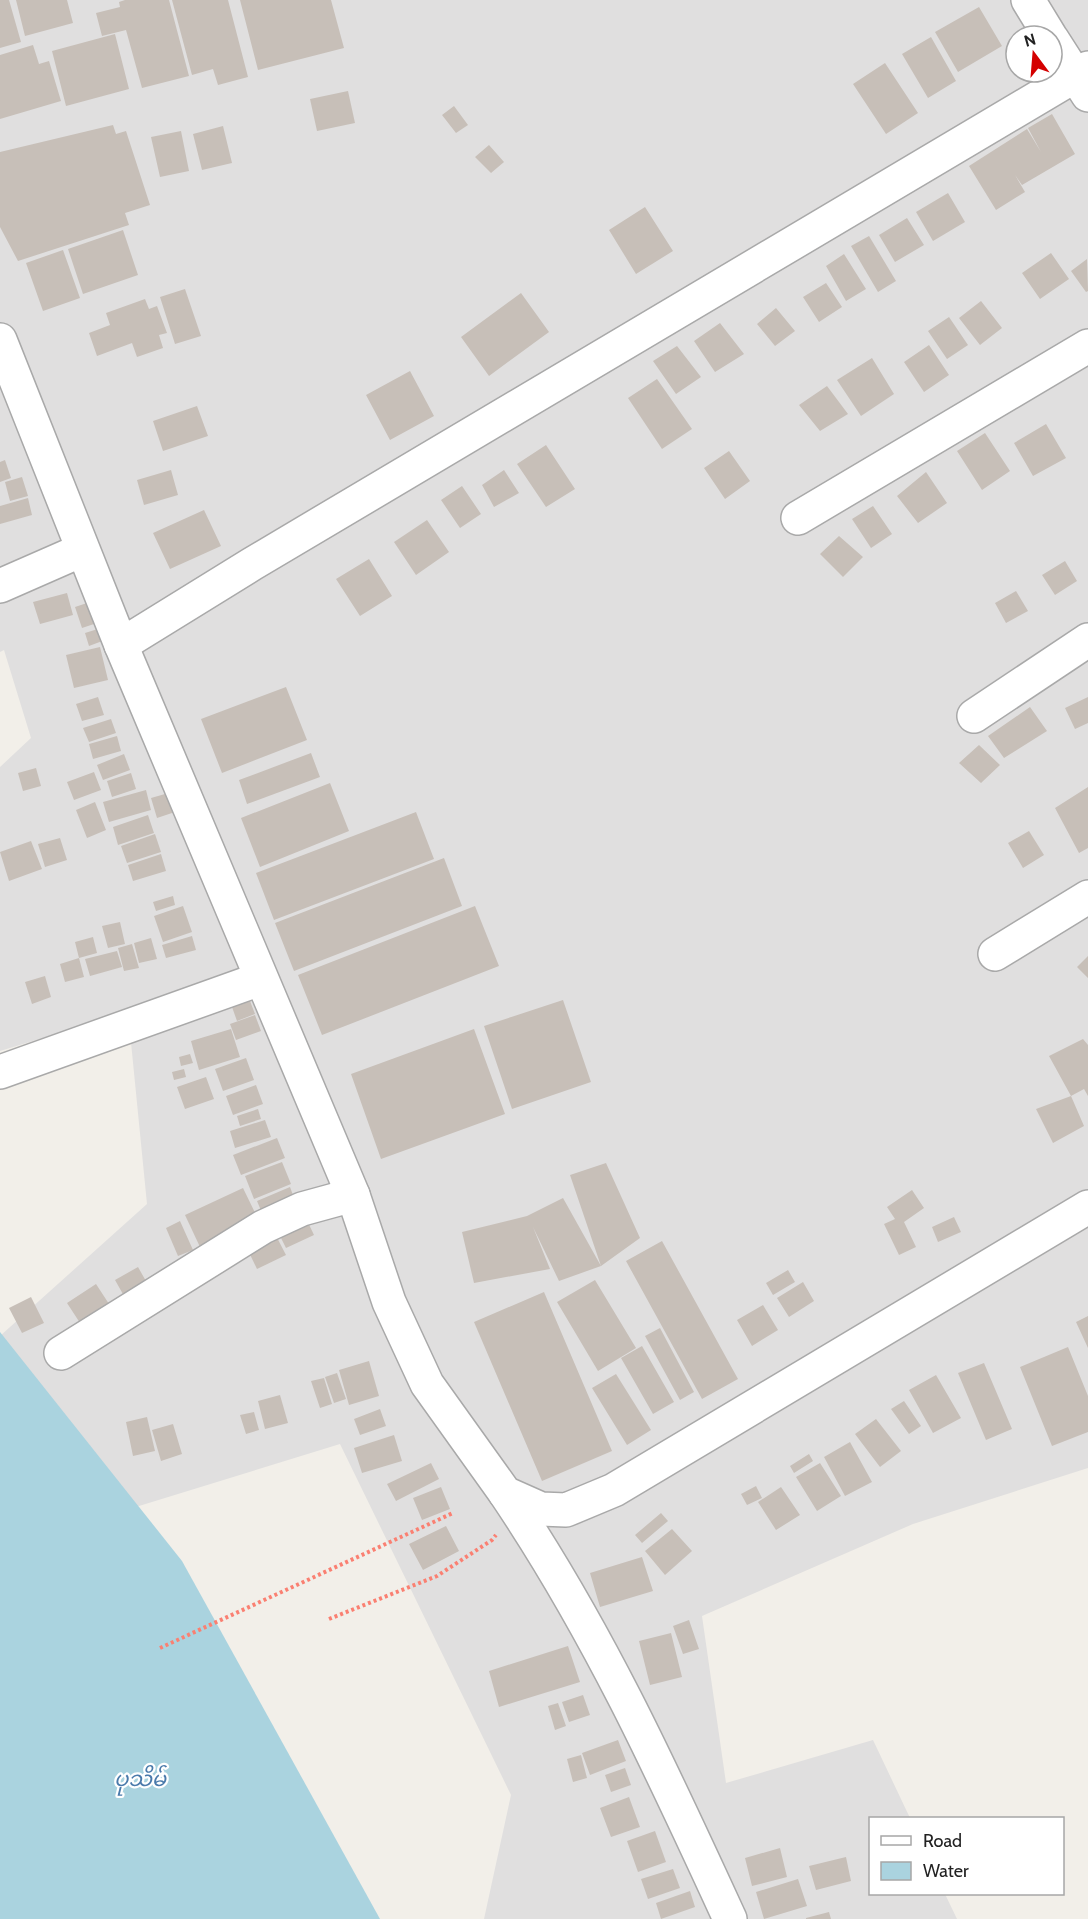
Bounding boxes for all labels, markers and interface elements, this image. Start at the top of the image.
north arrow [1004,24,1064,84]
text: N [1022,29,1038,51]
water label: ပုသိမ် [114,1764,167,1796]
legend [869,1817,1064,1895]
text: Road [923,1830,962,1852]
text: Water [923,1860,969,1882]

